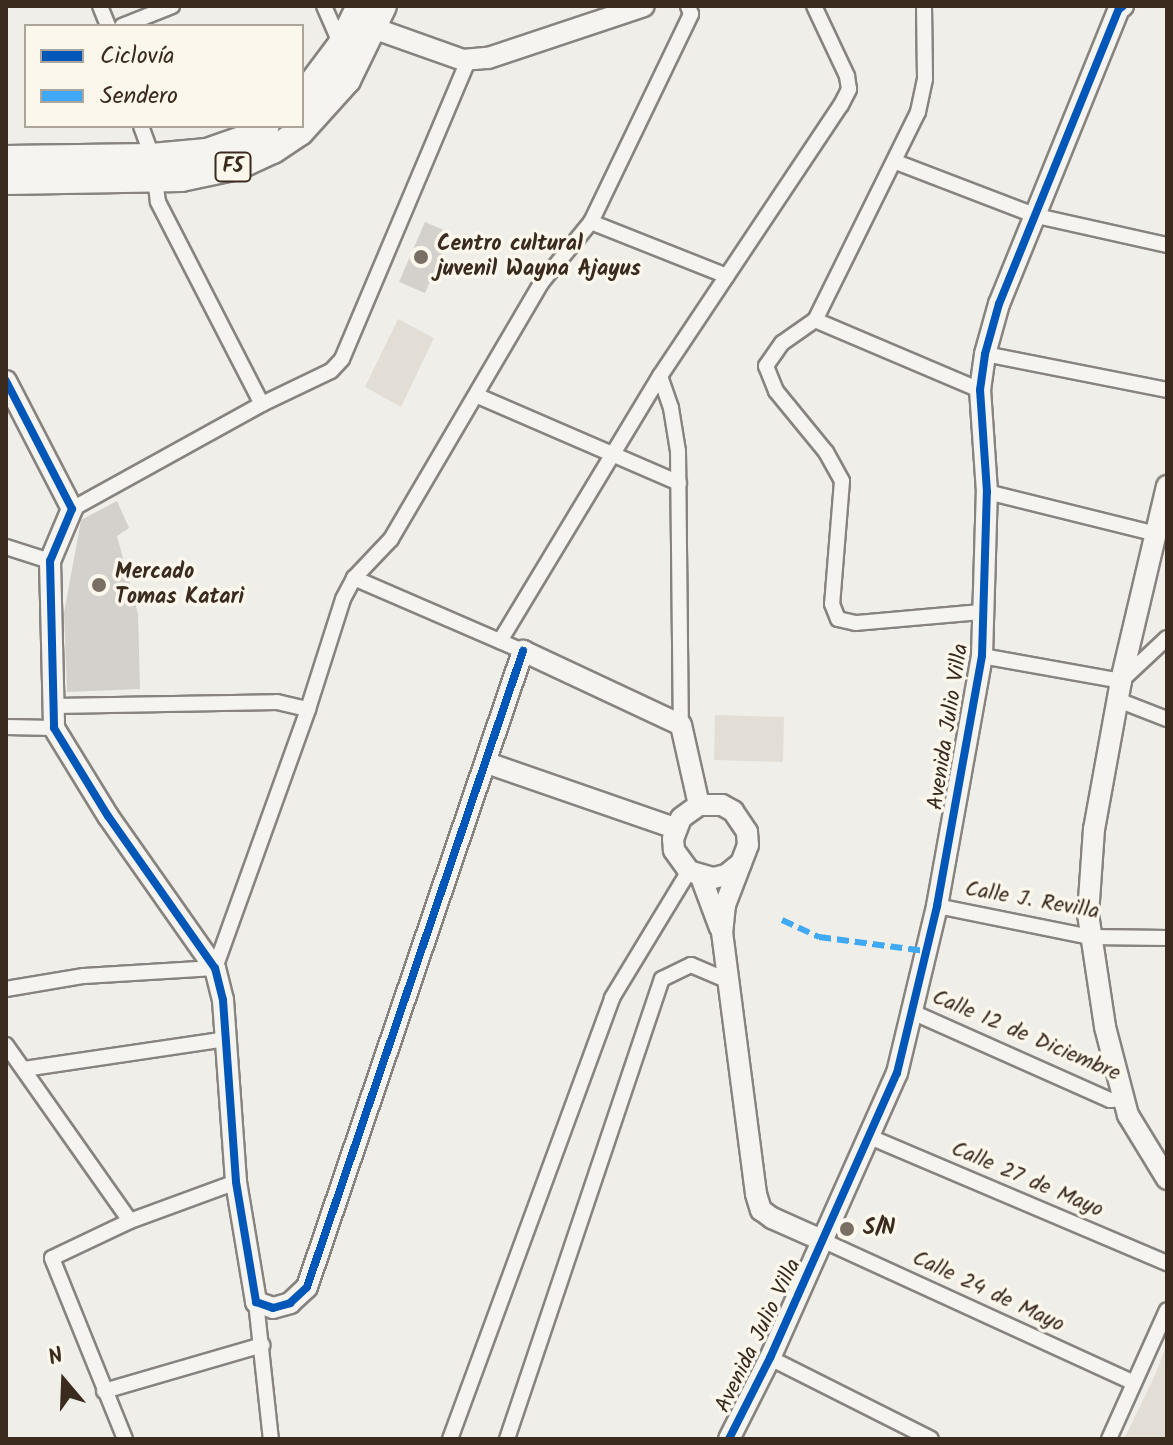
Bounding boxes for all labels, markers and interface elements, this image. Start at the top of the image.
legend [24,24,304,128]
text: Ciclovía [100,37,175,76]
text: Sendero [100,77,178,116]
road number: F5 [213,151,253,183]
place label: Centro cultural juvenil Wayna Ajayus [437,231,641,282]
marker: Centro cultural juvenil Wayna Ajayus [412,248,430,266]
place label: Mercado Tomas Katari [115,559,244,610]
marker: Mercado Tomas Katari [90,576,108,594]
street label: Avenida Julio Villa [923,642,975,812]
street label: Calle J. Revilla [963,876,1101,926]
street label: Calle 12 de Diciembre [928,984,1124,1088]
street label: Calle 27 de Mayo [947,1136,1107,1224]
place label: S/N [863,1216,895,1242]
marker: S/N [838,1220,856,1238]
street label: Calle 24 de Mayo [908,1245,1068,1339]
street label: Avenida Julio Villa [710,1255,808,1417]
text: N [44,1339,68,1377]
north arrow [24,1341,104,1421]

